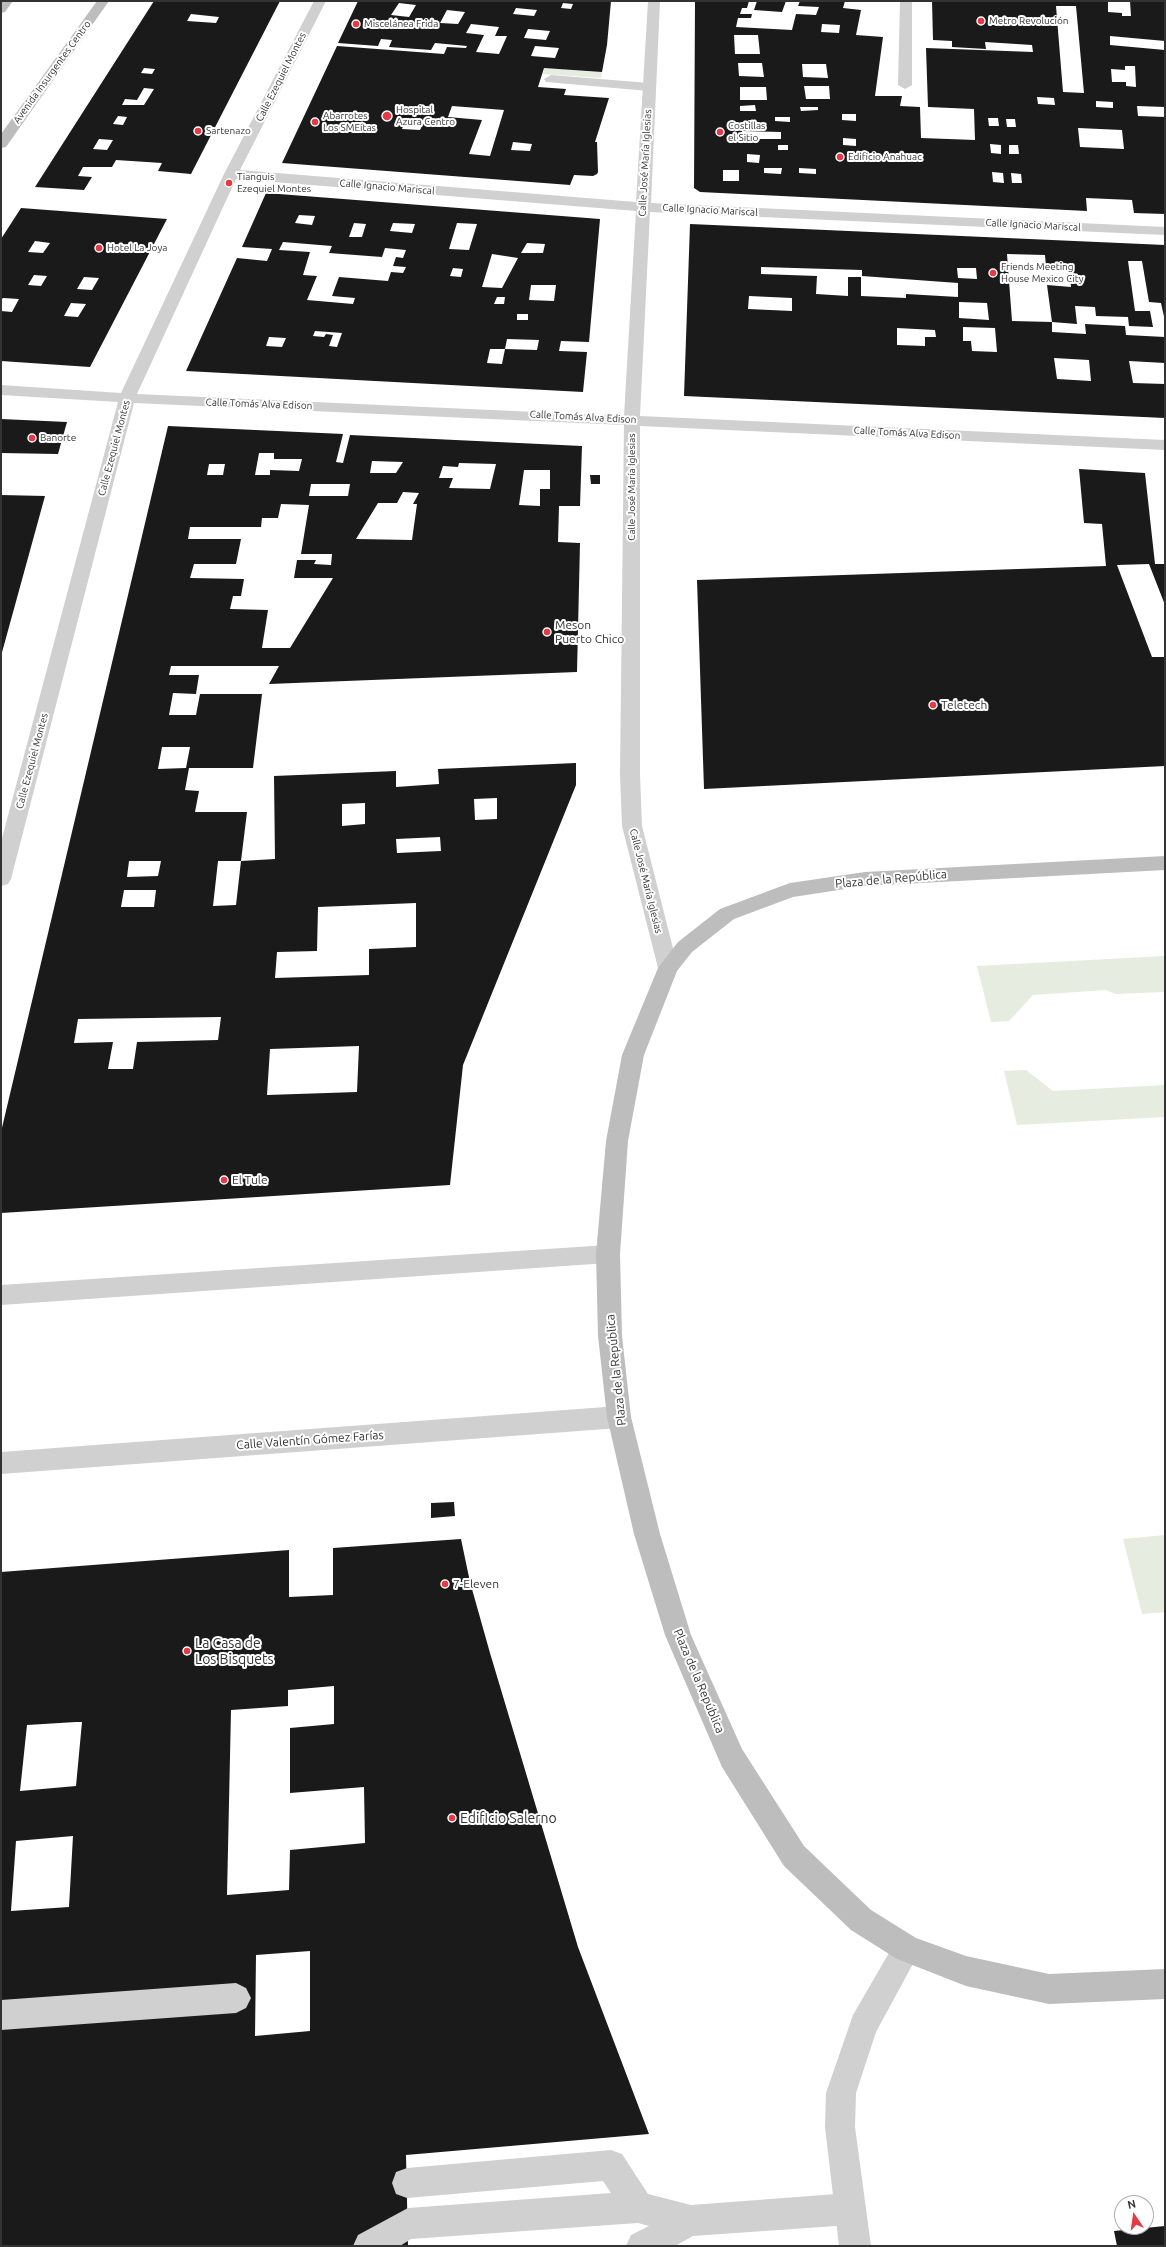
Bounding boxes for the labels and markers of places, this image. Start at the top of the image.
place label: Metro Revolución [989,15,1068,27]
marker: Metro Revolución [976,16,986,26]
place label: Miscelánea Frida [364,18,438,30]
marker: Miscelánea Frida [351,19,361,29]
place label: Hospital Azura Centro [396,104,455,128]
place label: Abarrotes Los SMEítas [323,110,376,134]
marker: Hospital Azura Centro [381,110,393,122]
marker: Abarrotes Los SMEítas [310,117,320,127]
place label: Costillas el Sitio [728,120,765,144]
place label: Sartenazo [206,125,251,137]
marker: Sartenazo [193,126,203,136]
marker: Costillas el Sitio [715,127,725,137]
place label: Edificio Anahuac [848,151,922,163]
marker: Edificio Anahuac [835,152,845,162]
place label: Tianguis Ezequiel Montes [237,171,311,194]
marker: Tianguis Ezequiel Montes [224,178,234,188]
place label: Hotel La Joya [107,242,167,254]
marker: Hotel La Joya [94,243,104,253]
place label: Friends Meeting House Mexico City [1001,261,1083,284]
marker: Friends Meeting House Mexico City [988,268,998,278]
place label: Banorte [40,432,76,444]
marker: Banorte [27,433,37,443]
place label: Meson Puerto Chico [555,618,624,646]
marker: Meson Puerto Chico [542,627,552,637]
place label: Teletech [941,698,987,712]
marker: Teletech [928,700,938,710]
place label: El Tule [232,1173,268,1187]
marker: El Tule [219,1175,229,1185]
place label: 7-Eleven [453,1577,499,1591]
marker: 7-Eleven [440,1579,450,1589]
place label: La Casa de Los Bisquets [195,1635,273,1668]
marker: La Casa de Los Bisquets [182,1646,192,1656]
place label: Edificio Salerno [460,1810,557,1826]
marker: Edificio Salerno [447,1813,457,1823]

